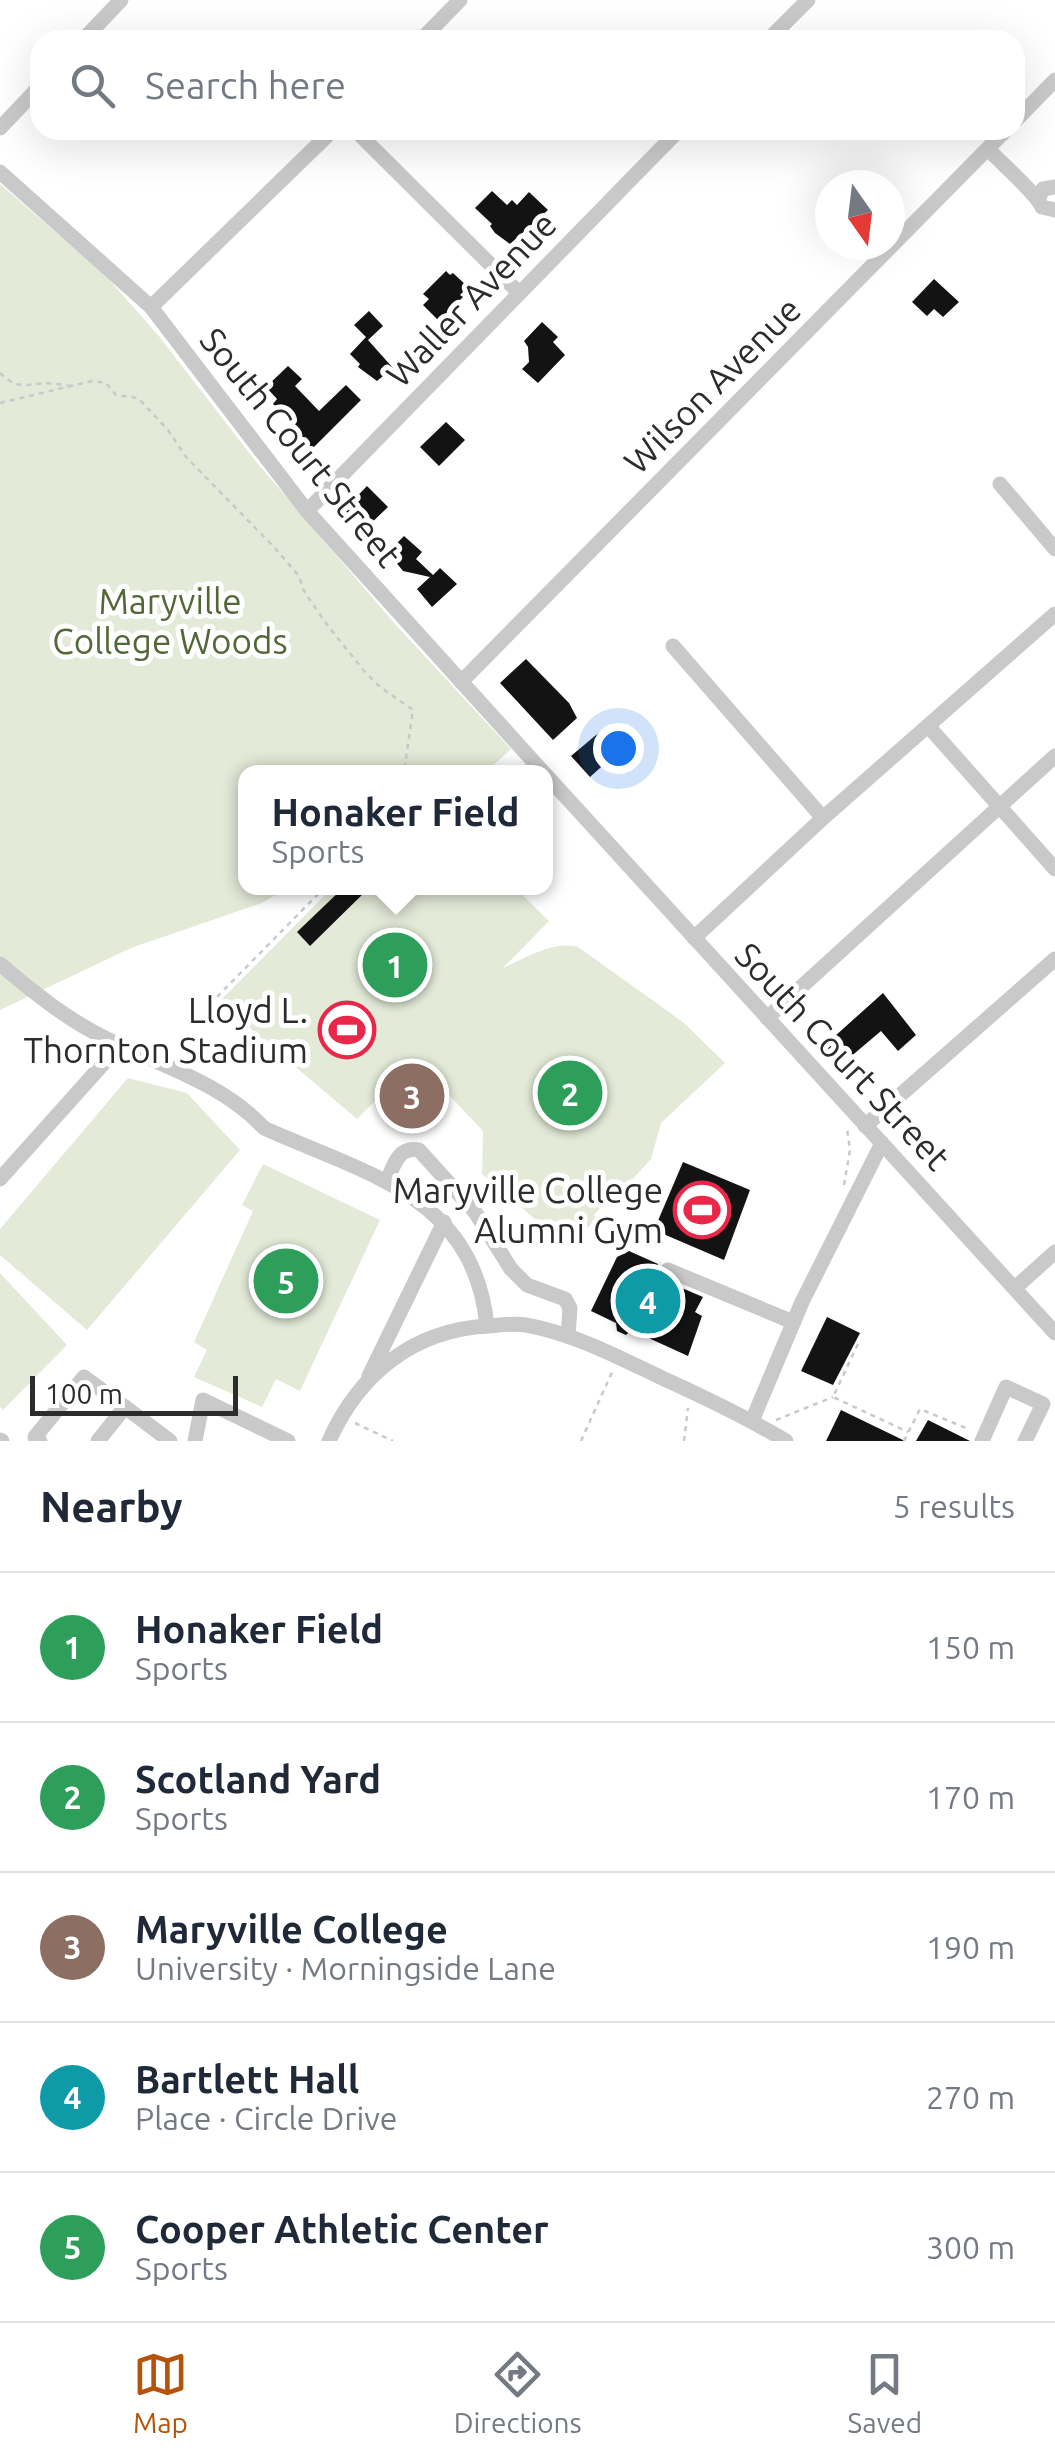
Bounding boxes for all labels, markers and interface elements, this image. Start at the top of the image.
search box [30,30,1025,140]
icon: search [65,58,120,113]
text: Search here [145,64,346,106]
north arrow [815,170,905,260]
street label: Waller Avenue [378,204,564,394]
street label: Wilson Avenue [616,289,808,481]
street label: South Court Street [193,320,410,574]
park label: Maryville College Woods [52,581,288,661]
your location [593,723,644,774]
popup [238,765,553,895]
text: Honaker Field [271,791,520,833]
text: Sports [271,833,364,869]
pin: 1 [362,928,428,1002]
street label: South Court Street [728,934,958,1178]
place label: Lloyd L. Thornton Stadium [23,990,308,1070]
sports icon: Lloyd L. Thornton Stadium [317,1000,377,1060]
pin: 2 [538,1056,602,1130]
pin: 3 [380,1058,444,1134]
place label: Maryville College Alumni Gym [393,1170,663,1250]
sports icon: Maryville College Alumni Gym [672,1180,732,1240]
pin: 5 [254,1244,318,1318]
pin: 4 [616,1264,680,1338]
scale bar [30,1371,238,1416]
text: 100 m [45,1378,123,1409]
text: Nearby [40,1483,183,1530]
text: 5 results [893,1488,1015,1524]
text: Honaker Field [135,1608,383,1650]
text: 1 [63,1629,82,1665]
text: 150 m [926,1629,1015,1665]
text: Sports [135,1650,228,1686]
text: Scotland Yard [135,1758,381,1800]
text: 2 [63,1779,82,1815]
text: 170 m [926,1779,1015,1815]
text: Sports [135,1800,228,1836]
text: Maryville College [135,1908,448,1950]
text: 3 [63,1929,82,1965]
text: 190 m [926,1929,1015,1965]
text: University · Morningside Lane [135,1950,556,1986]
text: Bartlett Hall [135,2058,359,2100]
text: 4 [63,2079,82,2115]
text: 270 m [926,2079,1015,2115]
text: Place · Circle Drive [135,2100,397,2136]
text: Cooper Athletic Center [135,2208,549,2250]
text: 5 [63,2229,82,2265]
text: 300 m [926,2229,1015,2265]
text: Sports [135,2250,228,2286]
tab: Map [133,2347,188,2438]
tab: Directions [454,2347,582,2438]
tab: Saved [848,2347,922,2438]

